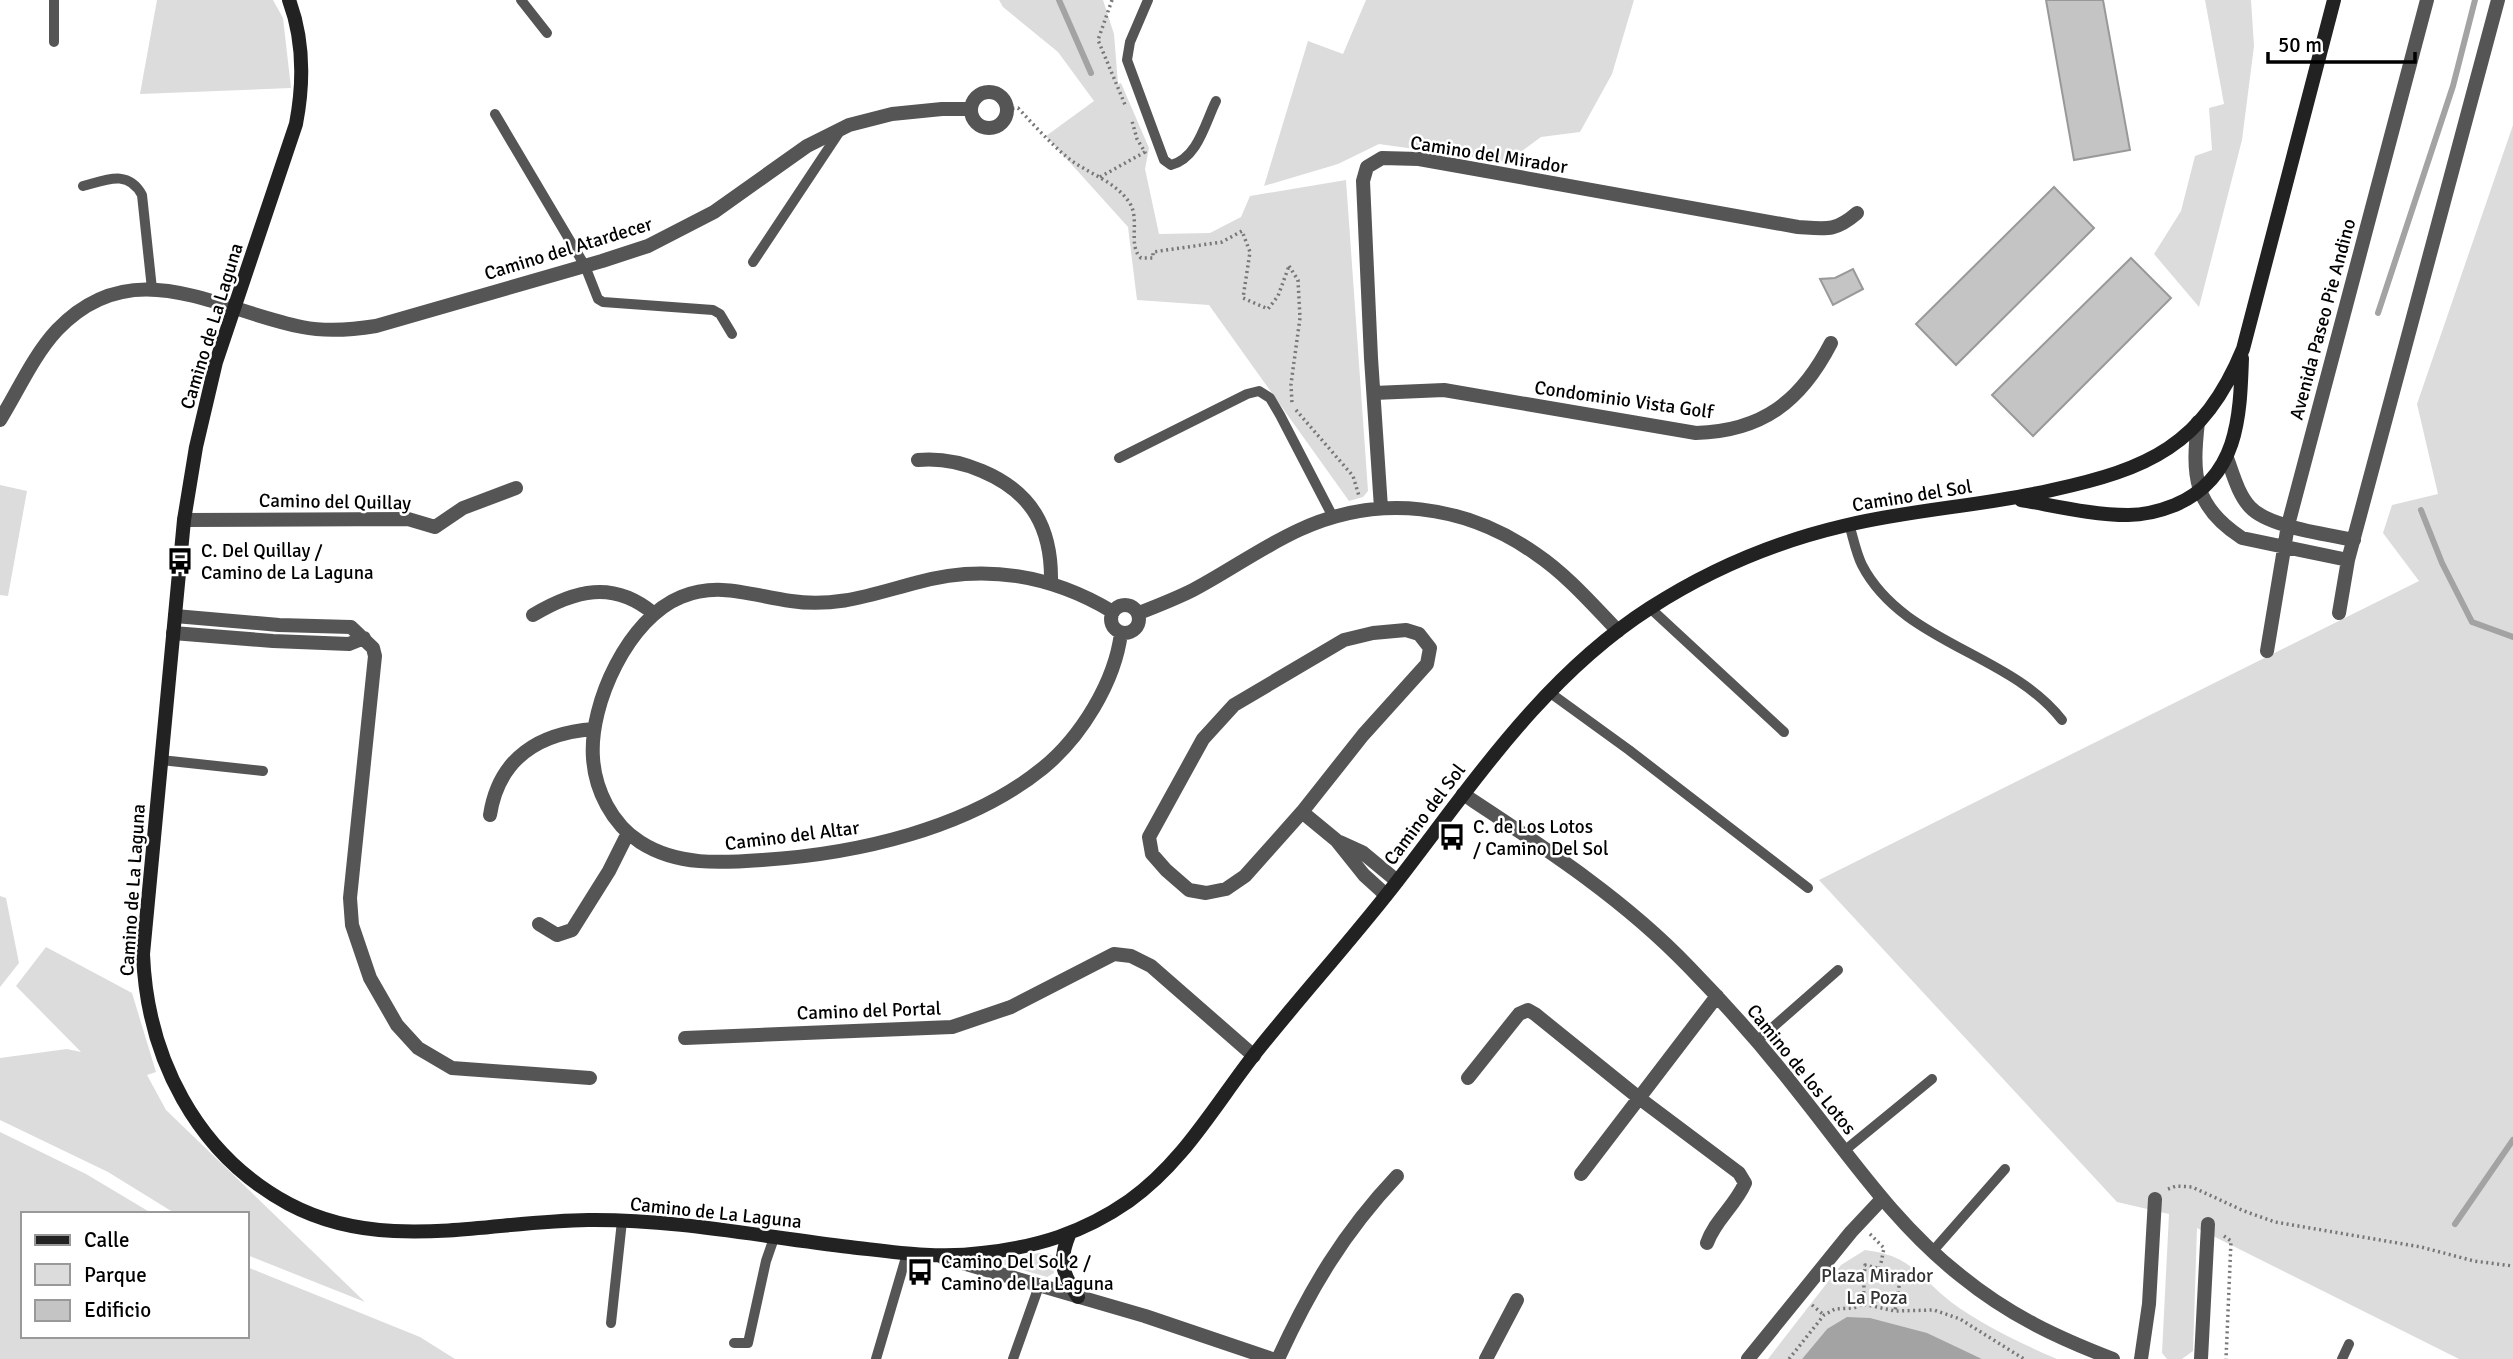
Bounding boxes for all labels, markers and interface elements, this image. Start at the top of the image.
scale bar [2268,21,2415,65]
text: 50 m [2278,32,2322,58]
street label: Camino del Mirador [1409,131,1569,179]
street label: Camino del Atardecer [481,212,655,286]
street label: Avenida Paseo Pie Andino [2285,216,2361,423]
street label: Camino de La Laguna [175,240,249,412]
street label: Condominio Vista Golf [1533,376,1716,425]
street label: Camino del Sol [1851,475,1974,517]
street label: Camino del Quillay [259,489,411,515]
place label: C. Del Quillay / Camino de La Laguna [201,539,374,585]
bus stop icon: C. Del Quillay / Camino de La Laguna [165,546,195,576]
street label: Camino del Sol [1379,759,1471,870]
street label: Camino de La Laguna [115,803,151,977]
place label: C. de Los Lotos / Camino Del Sol [1473,815,1608,861]
street label: Camino del Altar [724,816,861,856]
bus stop icon: C. de Los Lotos / Camino Del Sol [1437,822,1467,852]
street label: Camino del Portal [796,996,942,1026]
street label: Camino de los Lotos [1741,1000,1861,1140]
street label: Camino de La Laguna [629,1192,803,1234]
legend [21,1212,248,1338]
text: Calle [84,1227,130,1253]
place label: Camino Del Sol 2 / Camino de La Laguna [941,1250,1114,1296]
bus stop icon: Camino Del Sol 2 / Camino de La Laguna [905,1257,935,1287]
text: Parque [84,1262,147,1288]
park label: Plaza Mirador La Poza [1821,1264,1933,1310]
text: Edificio [84,1297,151,1323]

